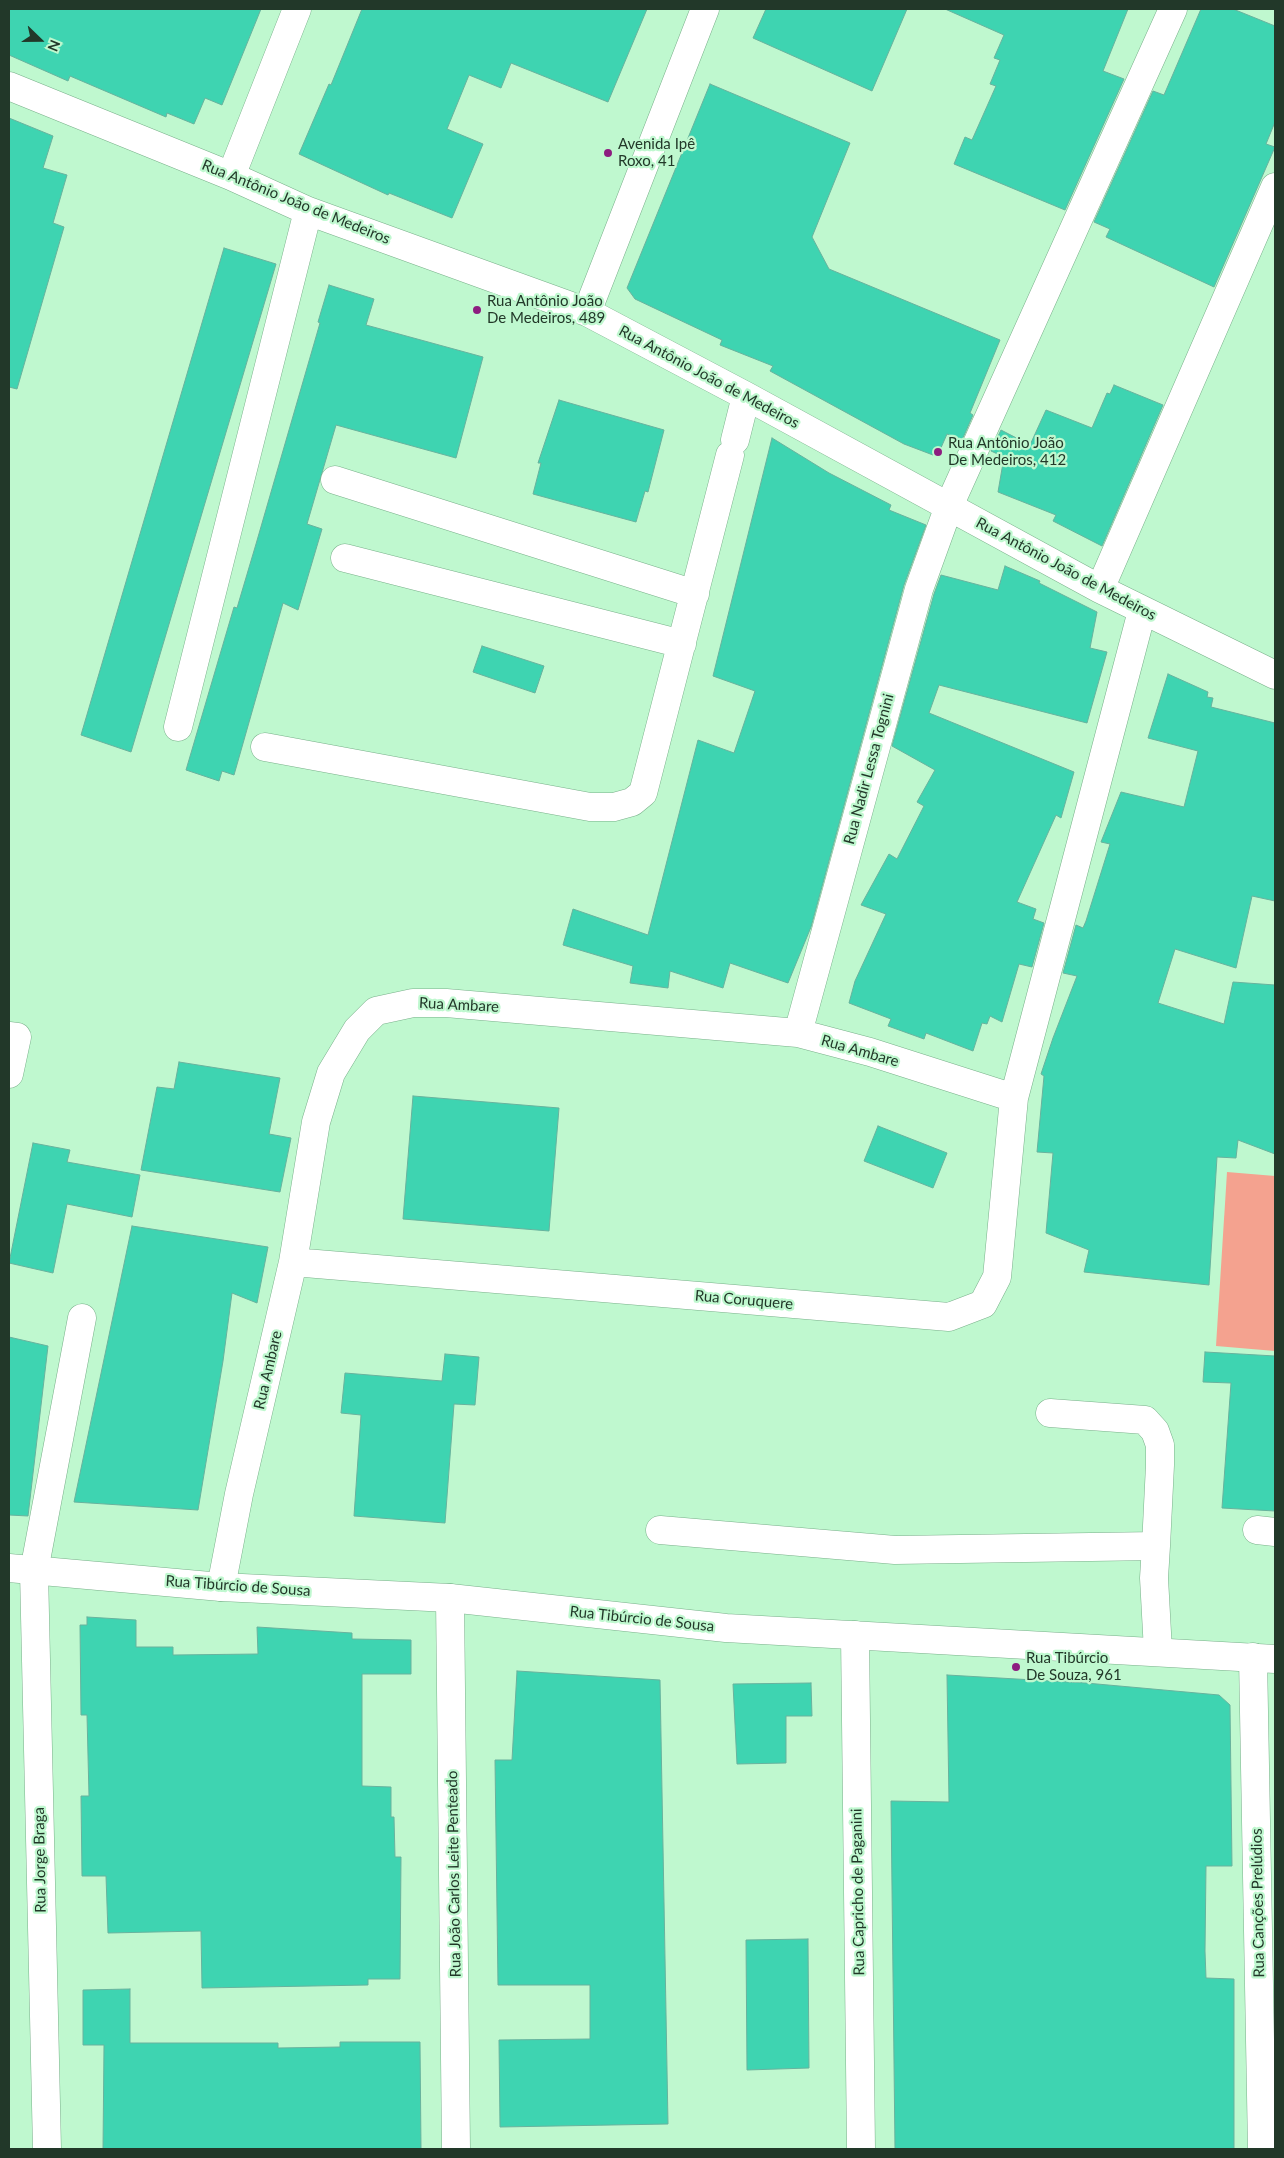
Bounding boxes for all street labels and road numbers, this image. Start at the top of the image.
street label: Rua Antônio João de Medeiros [199,156,393,248]
street label: Rua Antônio João de Medeiros [616,322,802,432]
street label: Rua Antônio João de Medeiros [973,514,1159,624]
street label: Rua Nadir Lessa Tognini [840,692,898,846]
street label: Rua Ambare [419,994,499,1016]
street label: Rua Ambare [819,1031,901,1071]
street label: Rua Coruquere [694,1287,794,1313]
street label: Rua Ambare [250,1329,286,1411]
street label: Rua Tibúrcio de Sousa [165,1572,311,1600]
street label: Rua Tibúrcio de Sousa [569,1602,715,1636]
street label: Rua João Carlos Leite Penteado [443,1771,465,1977]
street label: Rua Jorge Braga [30,1807,50,1913]
street label: Rua Capricho de Paganini [848,1808,868,1976]
street label: Rua Canções Prelúdios [1248,1828,1268,1978]

